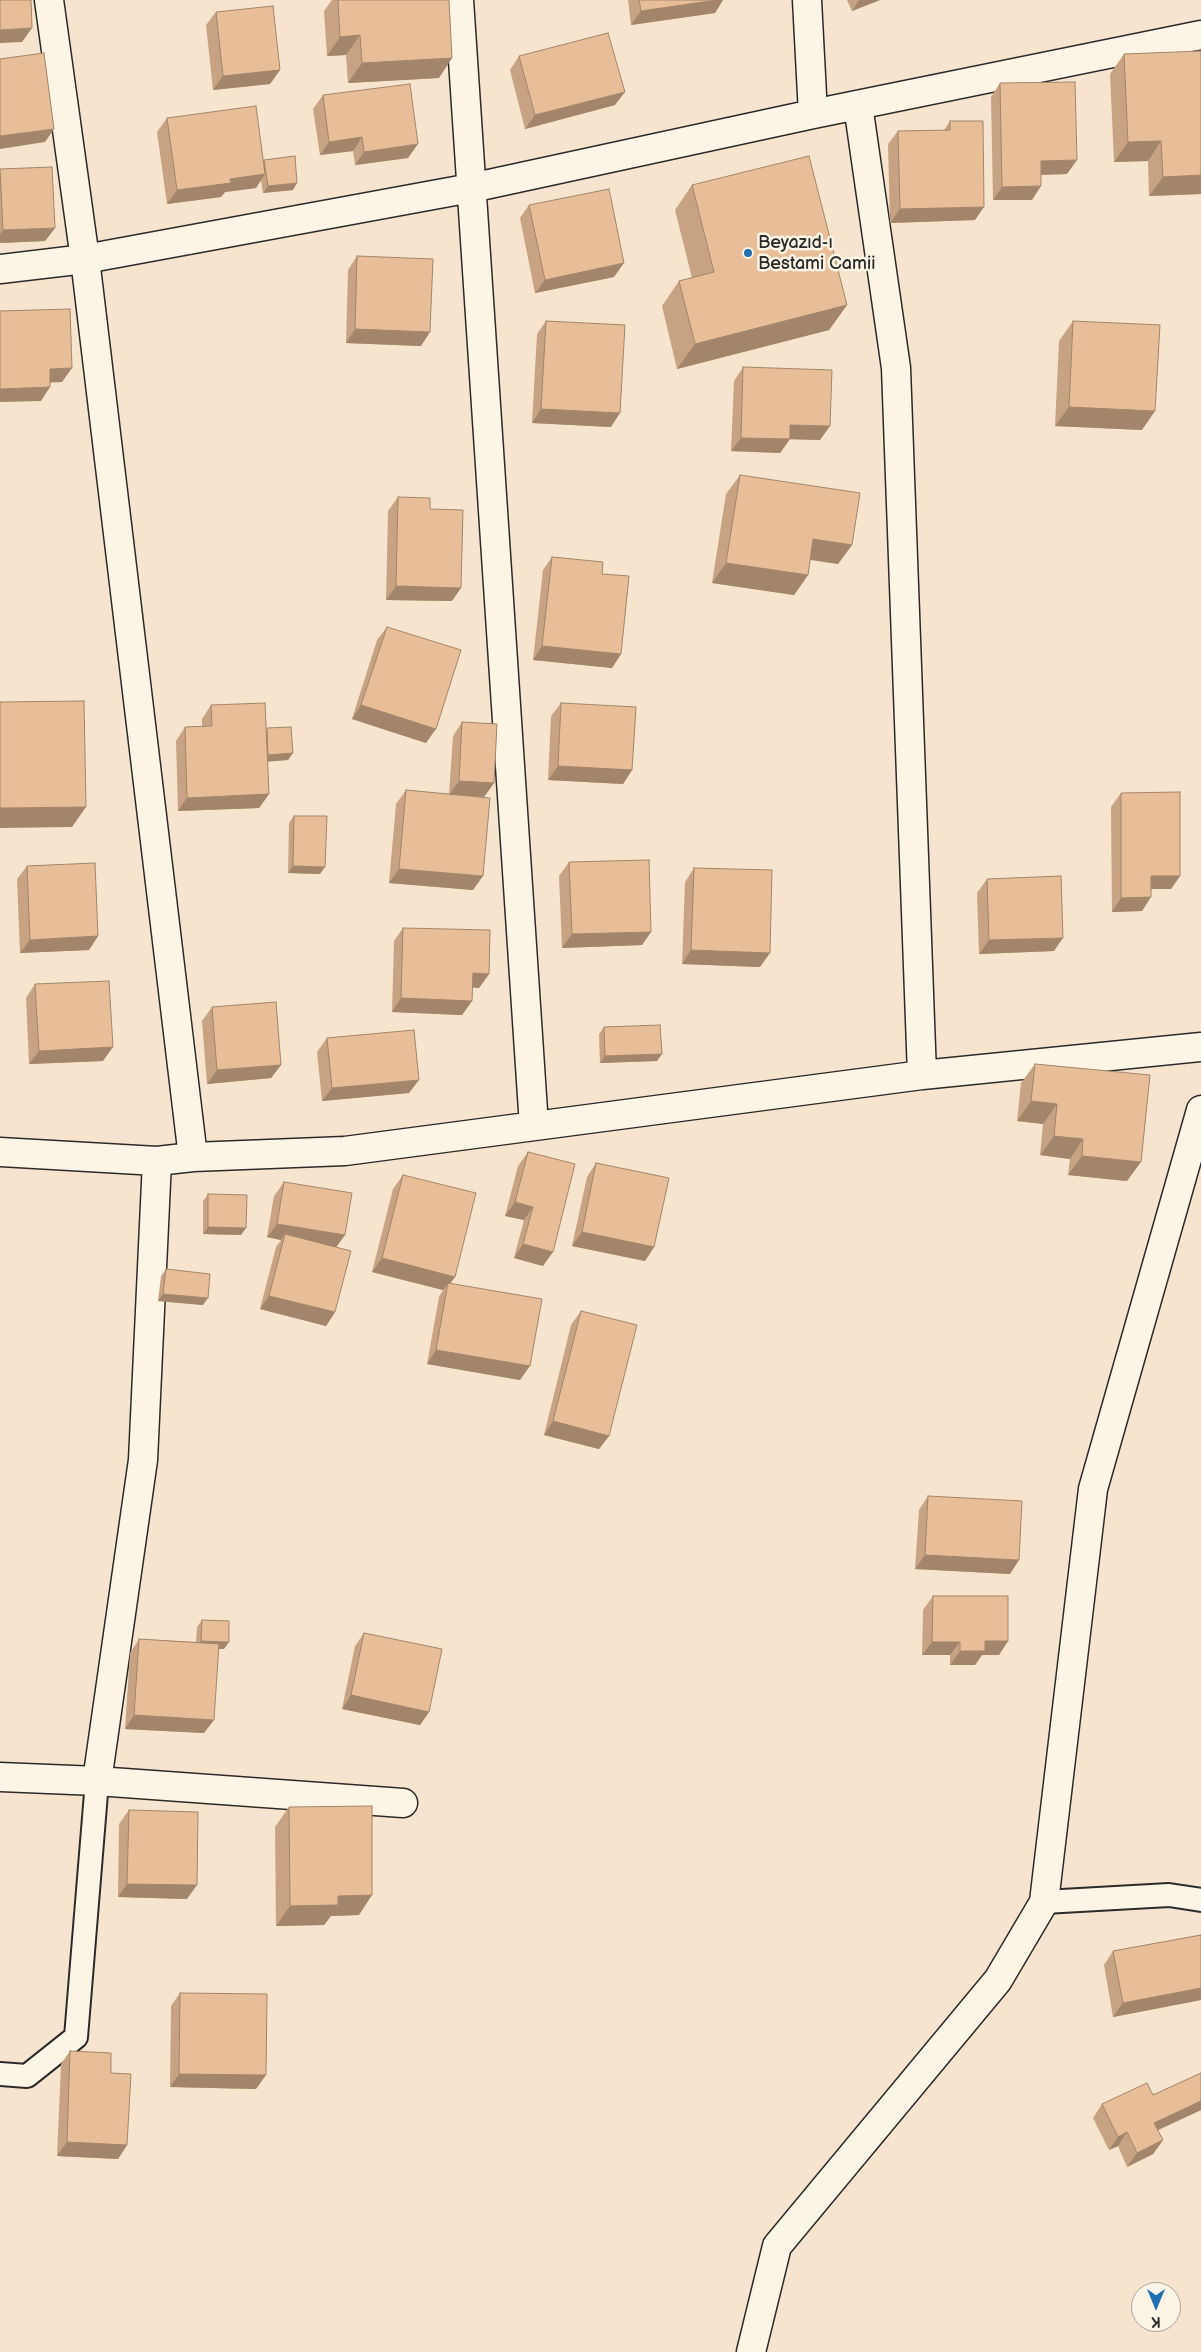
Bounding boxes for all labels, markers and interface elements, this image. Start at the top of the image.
place label: Beyazıd-ı Bestami Camii [758,232,875,274]
marker: Beyazıd-ı Bestami Camii [742,247,754,259]
north arrow [1131,2282,1181,2332]
text: K [1151,2313,1161,2330]

